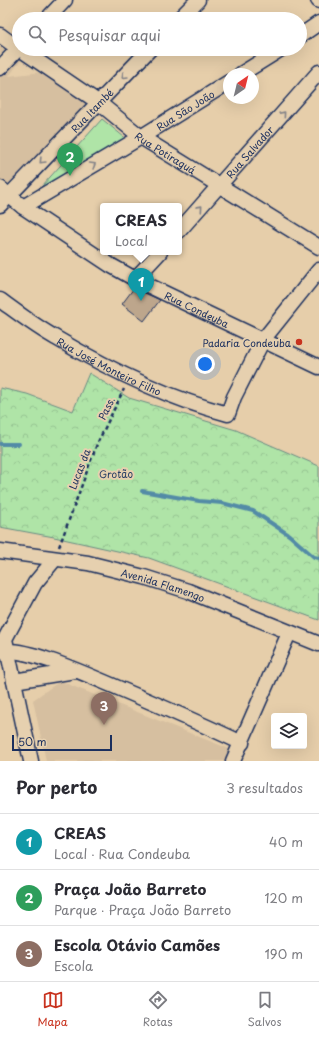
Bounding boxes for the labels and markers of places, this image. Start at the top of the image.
pin: 2 [57,143,83,176]
pin: 1 [128,268,154,301]
place label: Padaria Condeuba [202,335,292,350]
marker: Padaria Condeuba [294,337,304,347]
pin: 3 [91,692,117,725]

